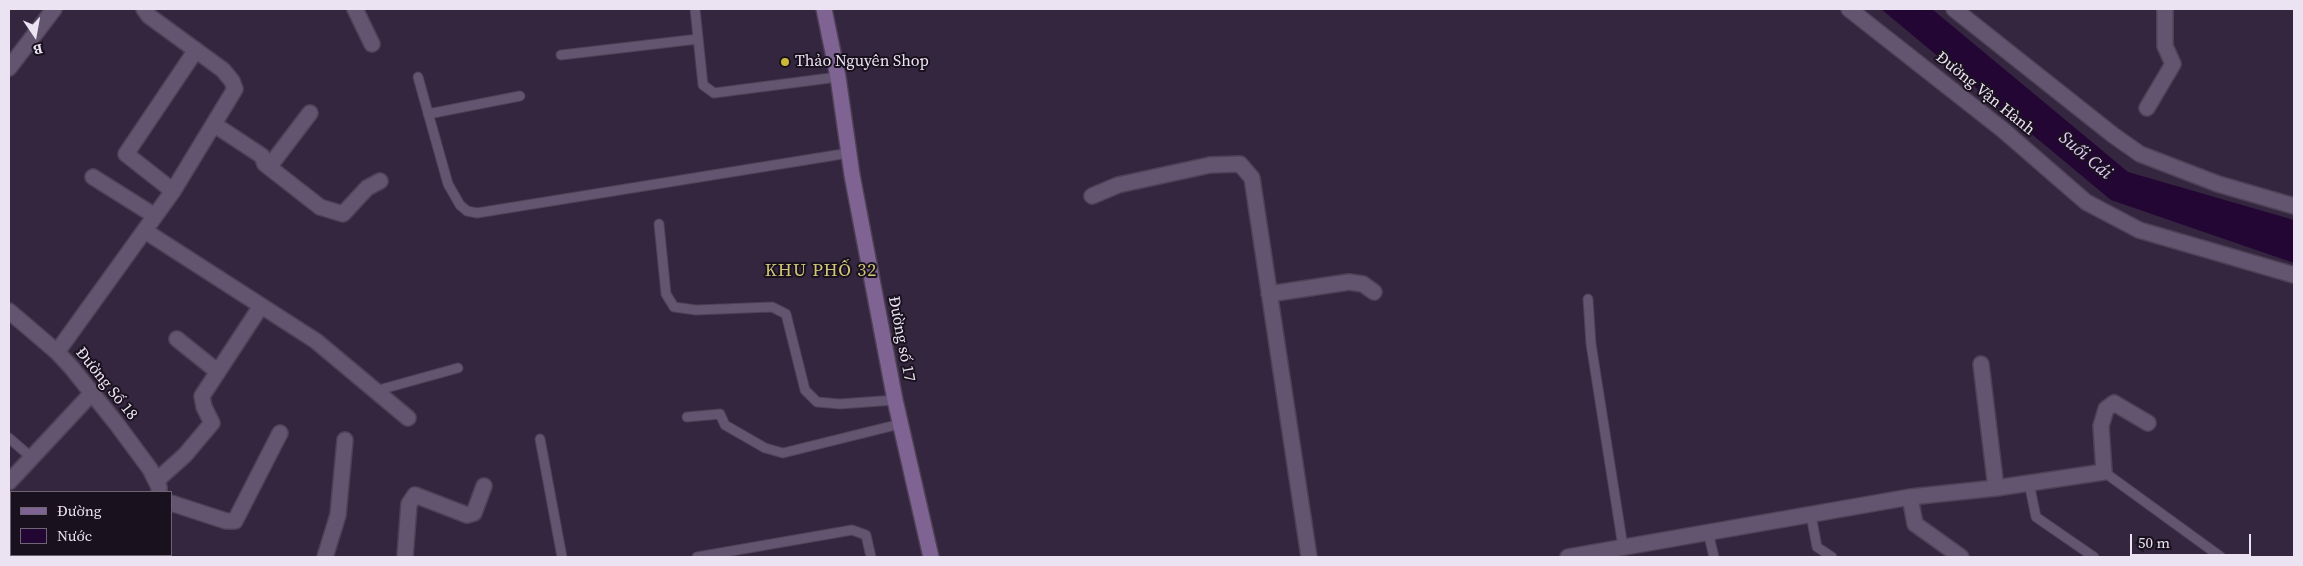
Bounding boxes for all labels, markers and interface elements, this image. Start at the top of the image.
north arrow [10,10,60,60]
text: B [32,39,45,60]
street label: Đường Vận Hành [1932,48,2038,140]
place label: Thảo Nguyên Shop [795,52,929,72]
marker: Thảo Nguyên Shop [779,56,791,68]
water label: Suối Cái [2054,128,2116,184]
district label: KHU PHỐ 32 [763,260,879,282]
street label: Đường số 17 [883,295,919,383]
street label: Đường Số 18 [71,344,141,424]
legend [10,491,172,556]
text: Đường [57,500,102,521]
scale bar [2133,524,2254,556]
text: Nước [57,525,92,546]
text: 50 m [2138,532,2170,553]

